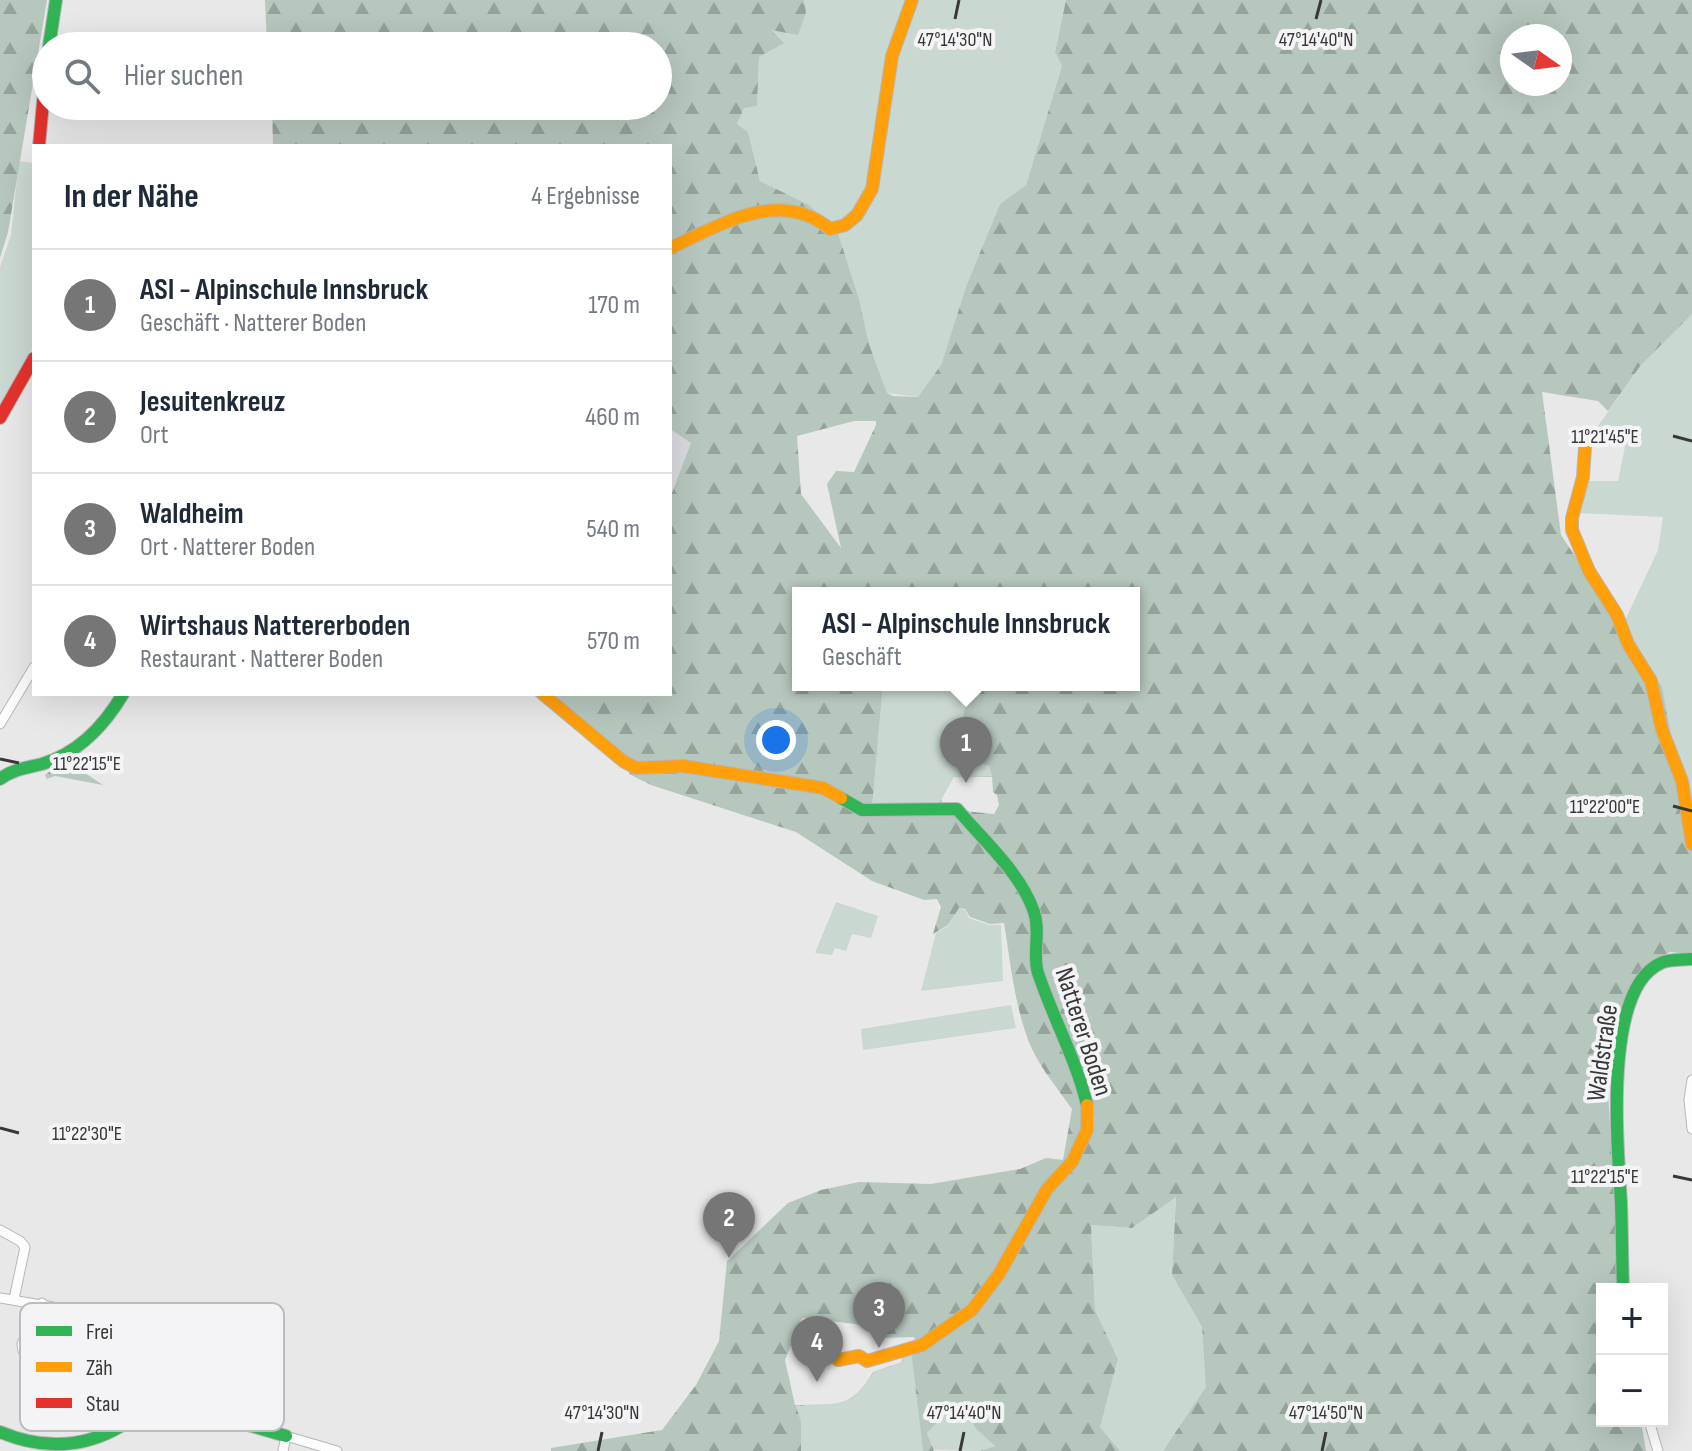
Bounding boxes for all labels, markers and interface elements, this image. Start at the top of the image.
north arrow [1500,24,1572,96]
text: 47°14'30"N [918,28,992,52]
text: 47°14'40"N [1279,28,1353,52]
search box [32,32,672,120]
icon: search [60,54,104,98]
text: Hier suchen [124,58,243,94]
text: In der Nähe [64,176,199,217]
text: 4 Ergebnisse [531,181,640,212]
text: ASI - Alpinschule Innsbruck [140,272,428,308]
text: 1 [85,290,95,321]
text: 170 m [588,290,640,321]
text: Geschäft · Natterer Boden [140,308,366,339]
text: Jesuitenkreuz [140,384,285,420]
text: 2 [84,402,96,433]
text: 460 m [585,402,640,433]
text: Ort [140,420,169,451]
text: 11°21'45"E [1571,425,1639,449]
text: Waldheim [140,496,244,532]
text: 3 [84,514,96,545]
text: 540 m [586,514,640,545]
text: Ort · Natterer Boden [140,532,315,563]
popup [792,587,1140,691]
text: ASI - Alpinschule Innsbruck [822,606,1110,642]
text: Wirtshaus Nattererboden [140,608,410,644]
text: 4 [84,626,96,657]
text: 570 m [587,626,640,657]
text: Geschäft [822,642,902,673]
text: Restaurant · Natterer Boden [140,644,383,675]
pin: 1 [940,717,992,783]
your location [756,720,796,760]
text: 11°22'15"E [53,752,121,776]
text: 11°22'00"E [1570,795,1640,819]
street label: Natterer Boden [1048,964,1118,1100]
street label: Waldstraße [1581,1003,1625,1103]
text: 11°22'30"E [52,1122,122,1146]
text: 11°22'15"E [1571,1165,1639,1189]
pin: 2 [703,1192,755,1258]
pin: 3 [853,1282,905,1348]
map controls [1596,1283,1668,1427]
button: + [1596,1283,1668,1355]
legend [20,1303,284,1431]
pin: 4 [791,1316,843,1382]
text: Frei [86,1319,113,1346]
text: Zäh [86,1355,113,1382]
button: − [1596,1355,1668,1427]
text: Stau [86,1391,120,1418]
text: 47°14'30"N [565,1401,639,1425]
text: 47°14'40"N [927,1401,1001,1425]
text: 47°14'50"N [1289,1401,1363,1425]

